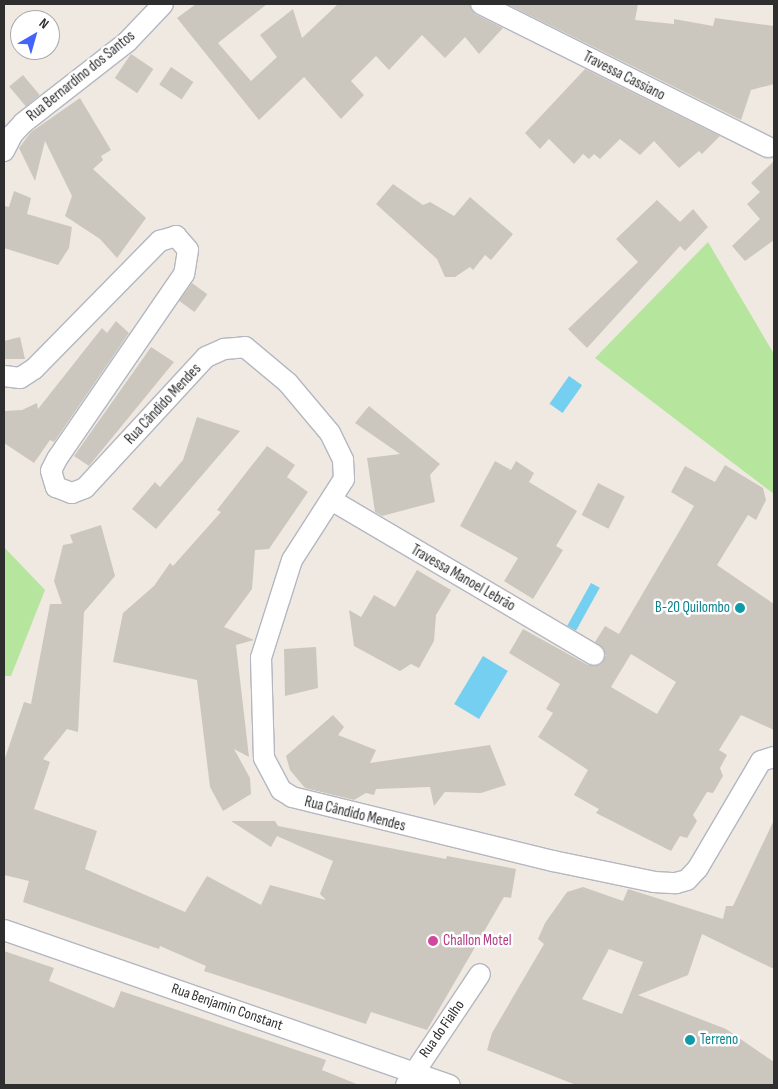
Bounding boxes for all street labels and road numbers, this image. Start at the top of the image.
street label: Rua Bernardino dos Santos [23,27,139,125]
street label: Travessa Cassiano [580,48,668,104]
street label: Rua Cândido Mendes [121,360,205,448]
street label: Travessa Manoel Lebrão [408,541,518,615]
street label: Rua Cândido Mendes [303,793,407,835]
street label: Rua Benjamin Constant [169,979,285,1035]
street label: Rua do Fialho [416,997,468,1061]

